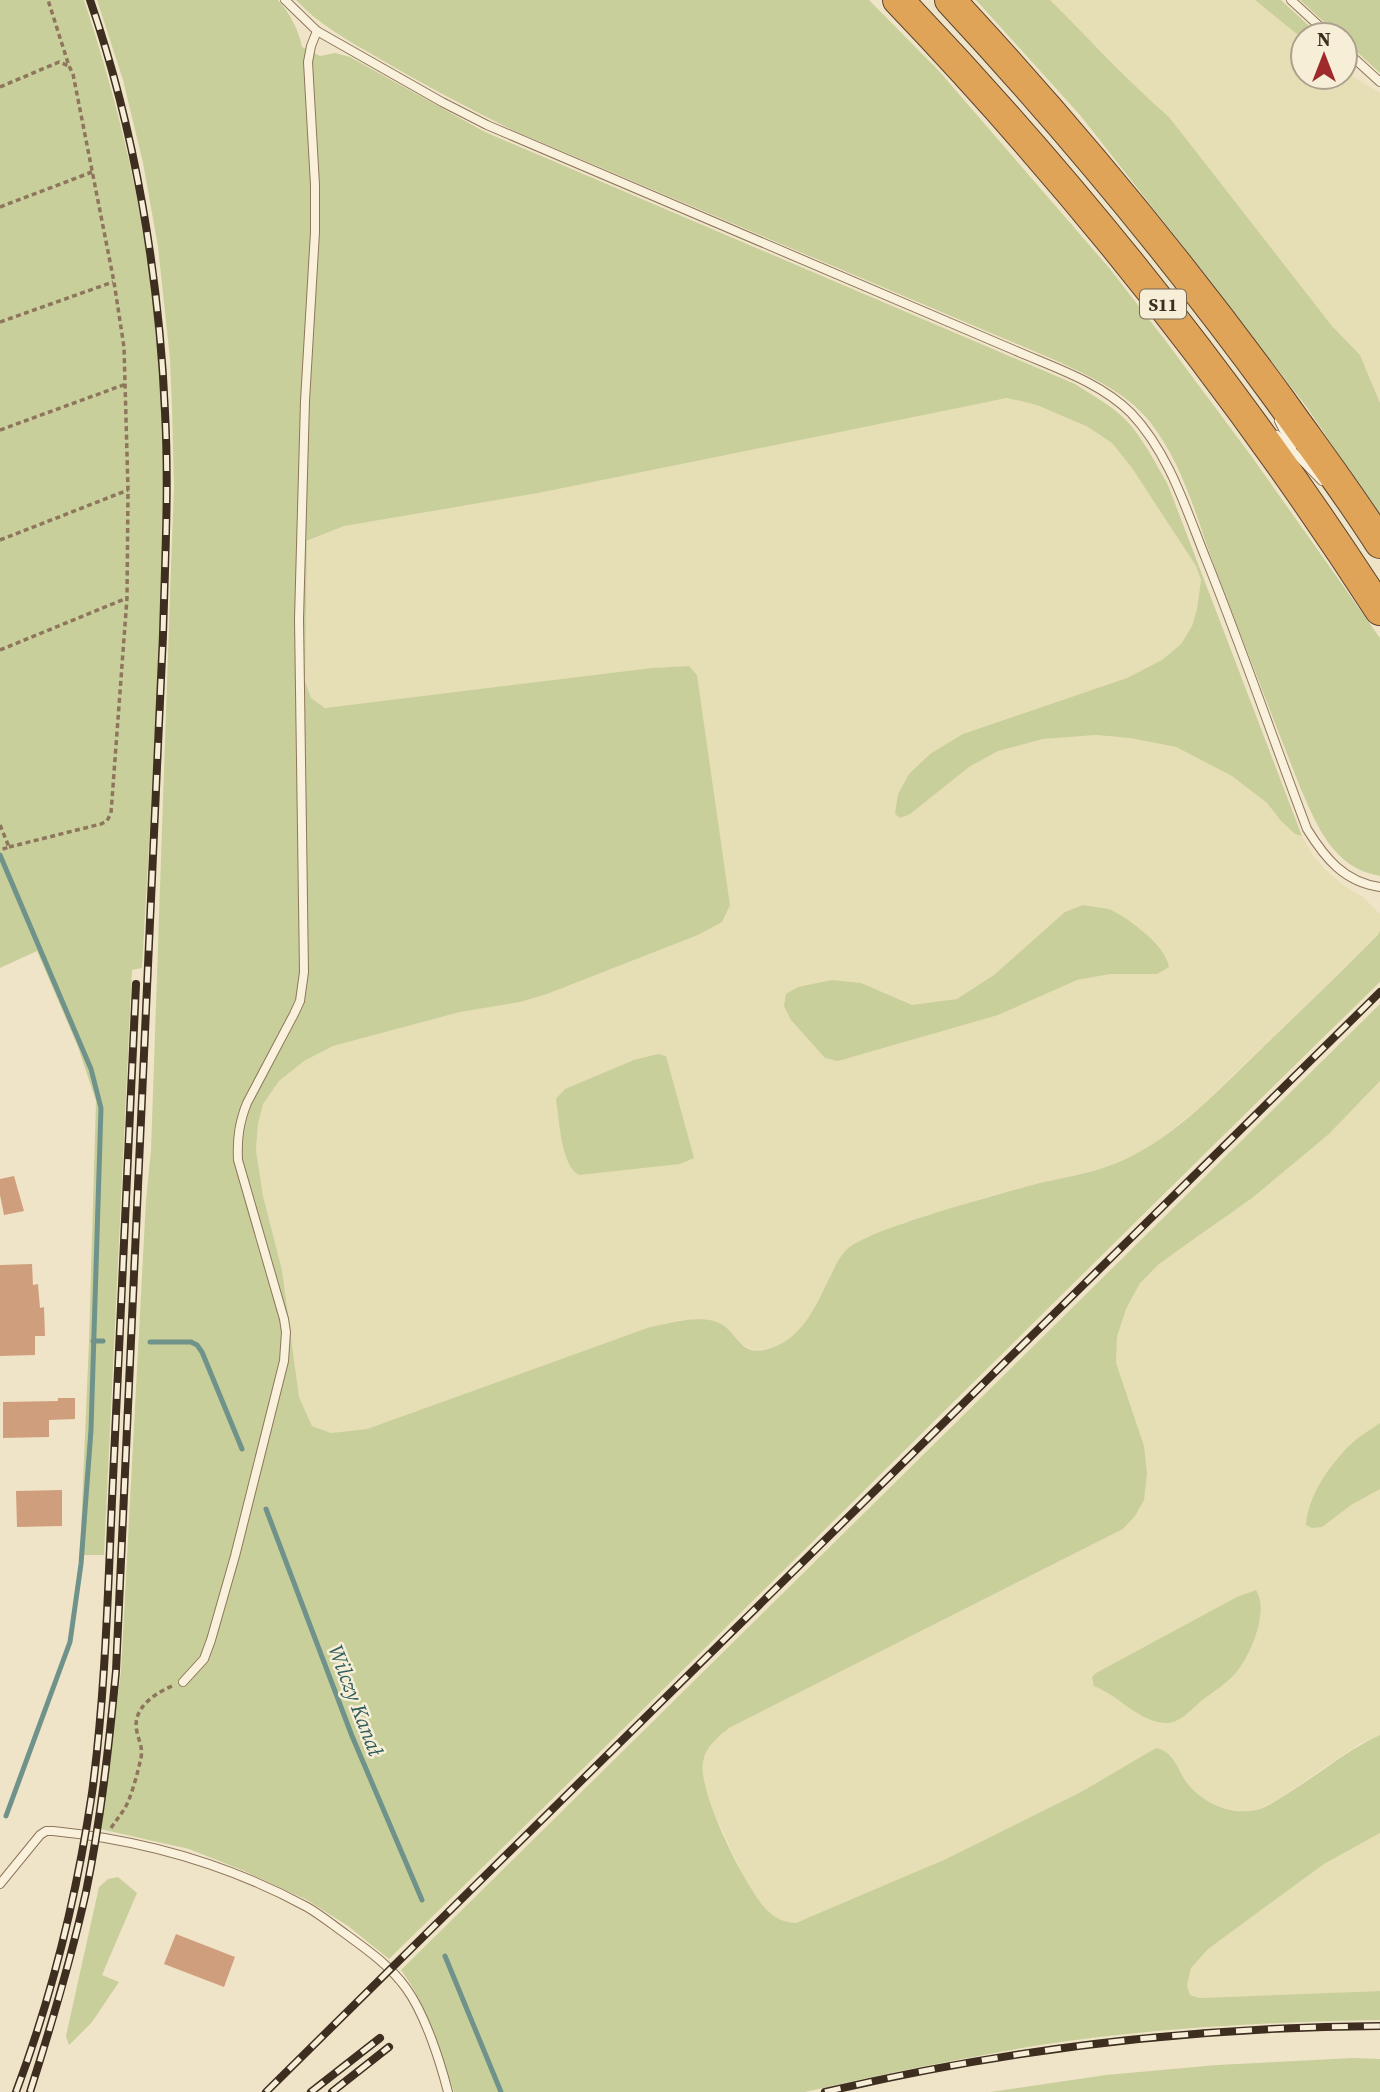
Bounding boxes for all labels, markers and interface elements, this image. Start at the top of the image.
north arrow [1289,21,1359,91]
text: N [1317,26,1331,52]
road number: S11 [1140,290,1186,318]
water label: Wilczy Kanał [322,1640,391,1761]

